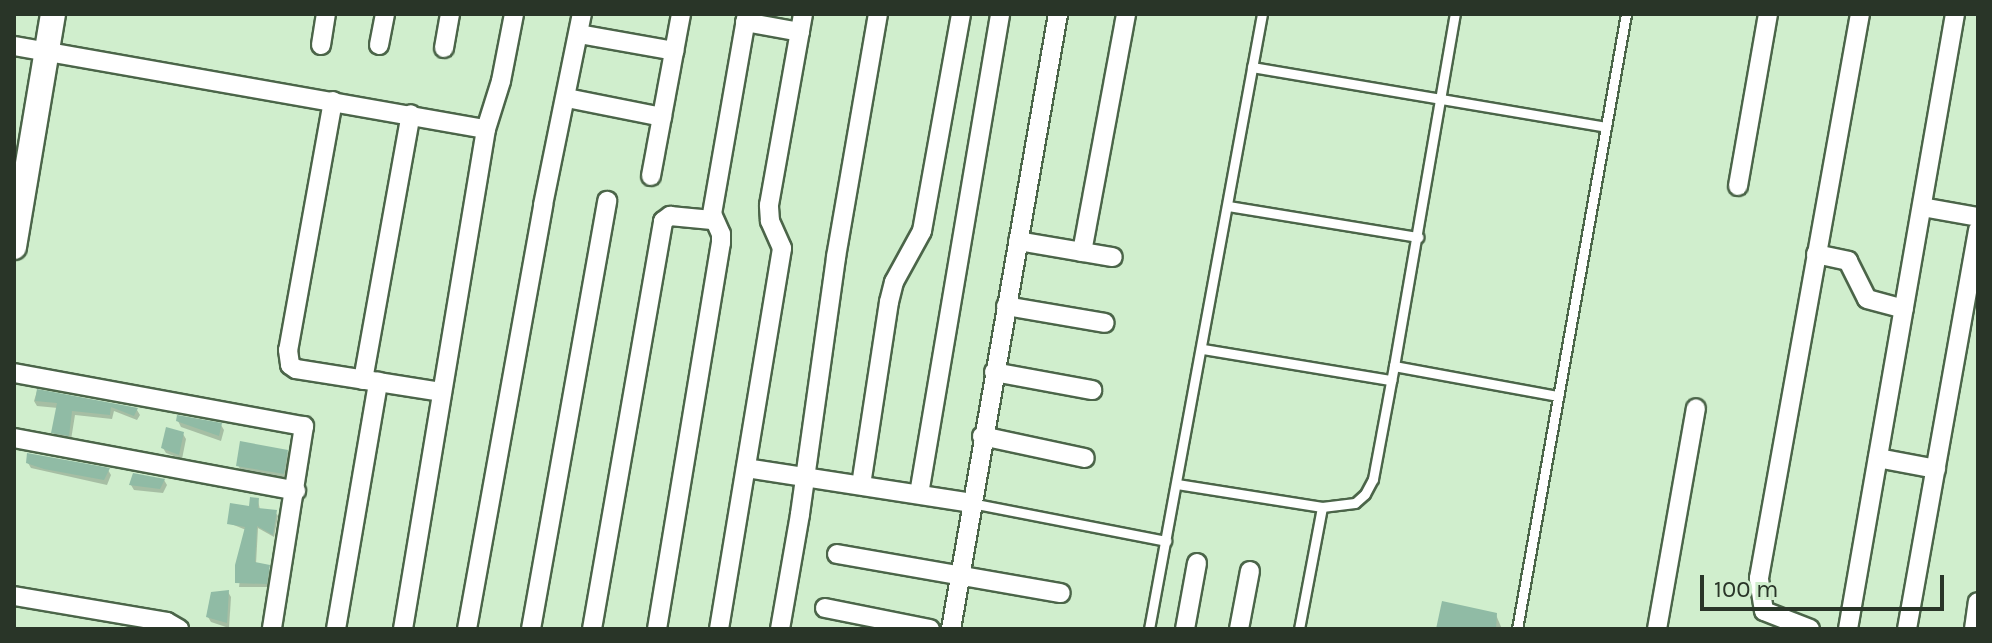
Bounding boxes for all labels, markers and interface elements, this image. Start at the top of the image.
scale bar [1704,559,1948,609]
text: 100 m [1714,575,1779,603]

